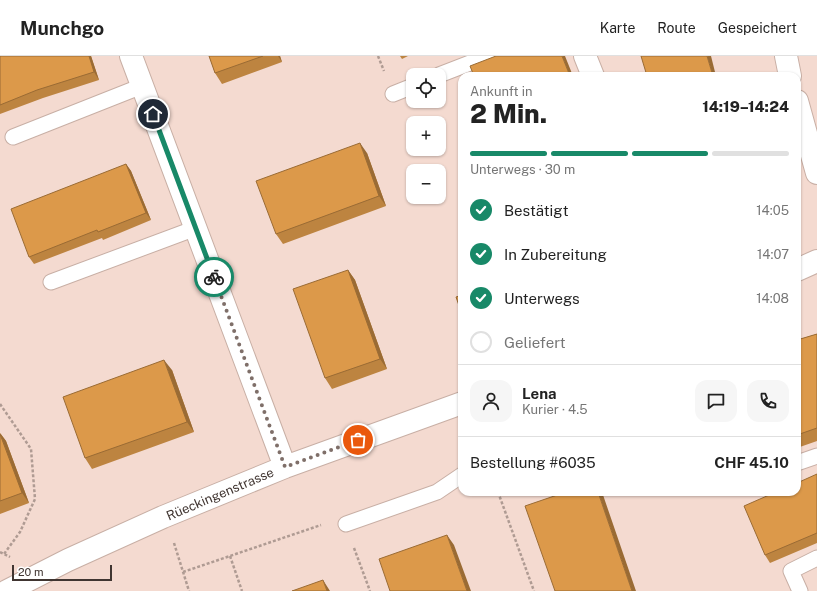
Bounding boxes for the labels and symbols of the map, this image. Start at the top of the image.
pin [136,97,170,131]
courier [194,257,234,297]
pin [341,423,375,457]
street label: Rüeckingenstrasse [164,465,276,523]
scale bar [12,563,112,582]

